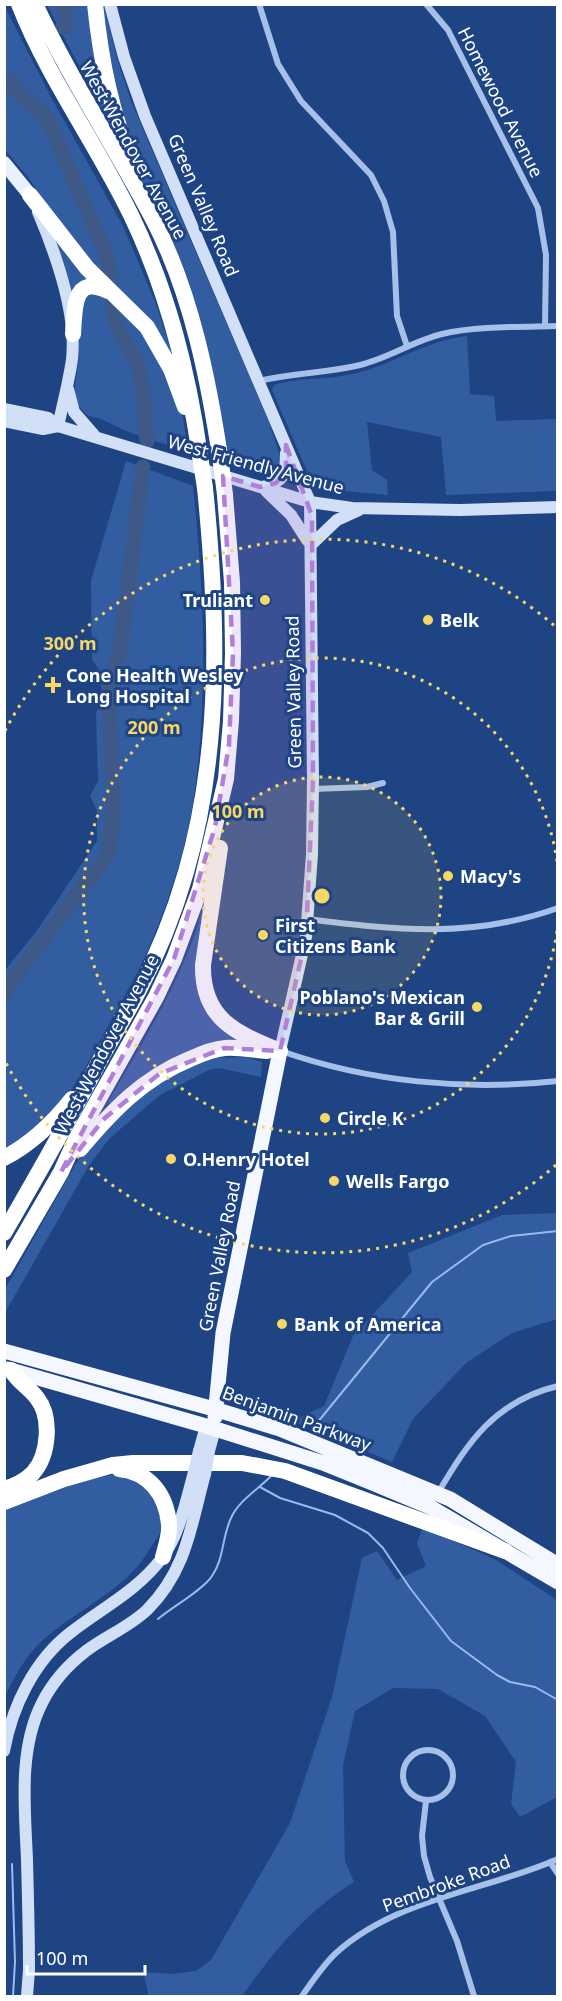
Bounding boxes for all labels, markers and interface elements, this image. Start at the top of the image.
street label: Homewood Avenue [453,23,549,181]
street label: West Wendover Avenue [75,57,193,243]
street label: Green Valley Road [163,130,245,280]
street label: West Friendly Avenue [165,429,347,499]
place label: Truliant [183,588,253,612]
marker: Truliant [258,593,272,607]
place label: Belk [440,608,480,632]
marker: Belk [421,613,435,627]
street label: Green Valley Road [280,615,306,769]
text: 300 m [43,631,97,655]
place label: Cone Health Wesley Long Hospital [66,663,244,708]
marker: Cone Health Wesley Long Hospital [44,676,62,694]
text: 200 m [127,715,181,739]
text: 100 m [211,799,265,823]
place label: Macy's [460,864,521,888]
marker: Macy's [441,869,455,883]
centre of rings [312,886,332,906]
place label: First Citizens Bank [275,913,397,958]
marker: First Citizens Bank [256,928,270,942]
street label: West Wendover Avenue [48,950,164,1138]
place label: Poblano's Mexican Bar & Grill [299,985,465,1030]
marker: Poblano's Mexican Bar & Grill [470,1000,484,1014]
place label: Circle K [337,1106,404,1130]
marker: Circle K [318,1111,332,1125]
place label: O.Henry Hotel [183,1147,310,1171]
marker: O.Henry Hotel [164,1152,178,1166]
place label: Wells Fargo [346,1169,449,1193]
marker: Wells Fargo [327,1174,341,1188]
street label: Green Valley Road [193,1179,245,1333]
place label: Bank of America [294,1312,441,1336]
marker: Bank of America [275,1317,289,1331]
street label: Benjamin Parkway [219,1380,375,1456]
street label: Pembroke Road [379,1849,513,1917]
scale bar [27,1938,146,1976]
text: 100 m [36,1946,88,1970]

